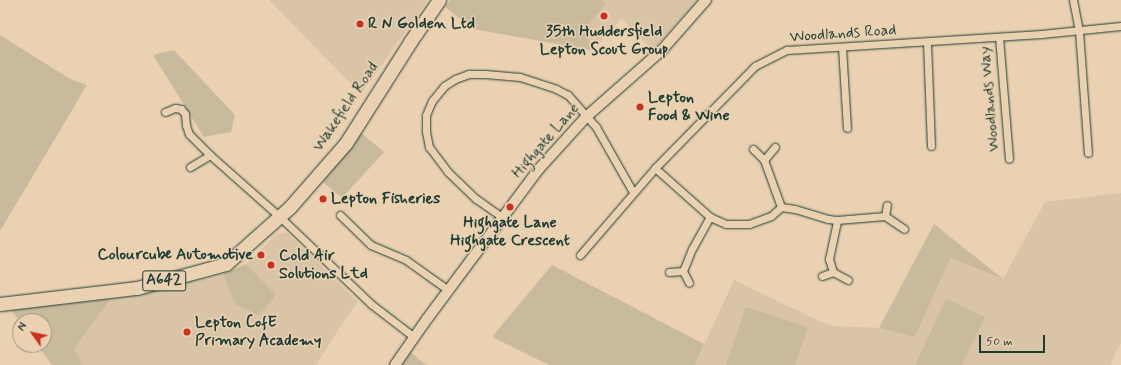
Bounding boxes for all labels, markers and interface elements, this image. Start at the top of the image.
marker: 35th Huddersfield Lepton Scout Group [599,11,609,21]
place label: R N Golden Ltd [368,14,470,34]
marker: R N Golden Ltd [355,19,365,29]
street label: Woodlands Road [789,21,897,47]
place label: 35th Huddersfield Lepton Scout Group [540,22,668,60]
street label: Woodlands Way [976,45,1004,153]
street label: Wakefield Road [309,59,383,155]
place label: Lepton Food & Wine [648,88,730,126]
street label: Highgate Lane [508,99,584,183]
marker: Lepton Food & Wine [635,102,645,112]
place label: Lepton Fisheries [331,189,439,209]
marker: Lepton Fisheries [318,194,328,204]
marker: Highgate Lane Highgate Crescent [505,202,515,212]
place label: Highgate Lane Highgate Crescent [449,213,571,251]
place label: Colourcube Automotive [97,245,253,265]
place label: Cold Air Solutions Ltd [279,246,365,284]
marker: Colourcube Automotive [256,250,266,260]
marker: Cold Air Solutions Ltd [266,260,276,270]
road number: A642 [142,268,186,294]
north arrow [12,313,52,353]
place label: Lepton CofE Primary Academy [195,313,324,351]
text: N [15,320,31,334]
marker: Lepton CofE Primary Academy [182,327,192,337]
scale bar [981,327,1047,353]
text: 50 m [986,334,1013,350]

